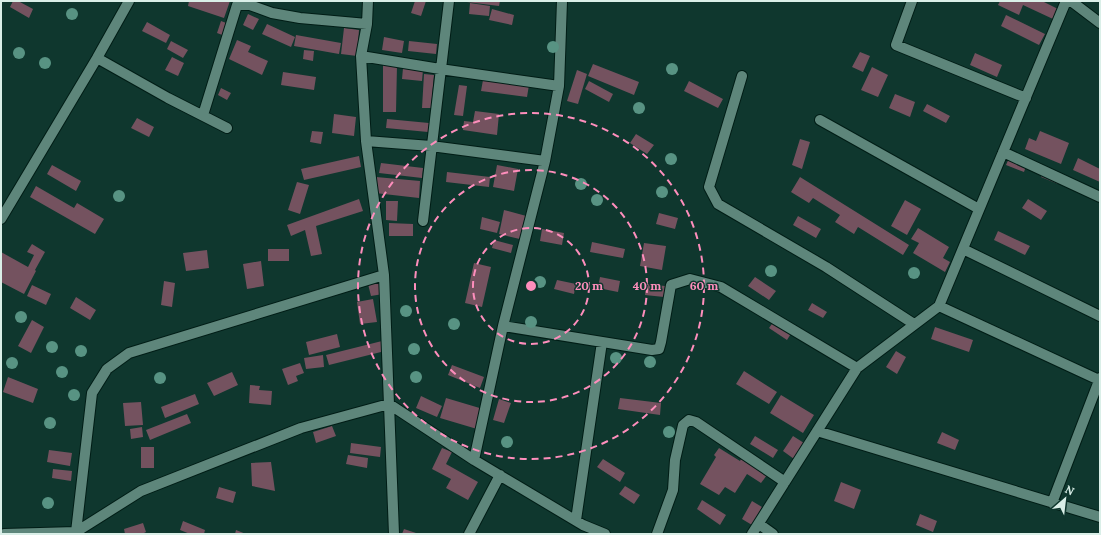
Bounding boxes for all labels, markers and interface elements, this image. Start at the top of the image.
text: 20 m [575,278,603,293]
text: 40 m [633,278,661,293]
text: 60 m [690,278,718,293]
centre of rings [524,279,538,293]
north arrow [1045,479,1085,519]
text: N [1063,482,1077,499]

